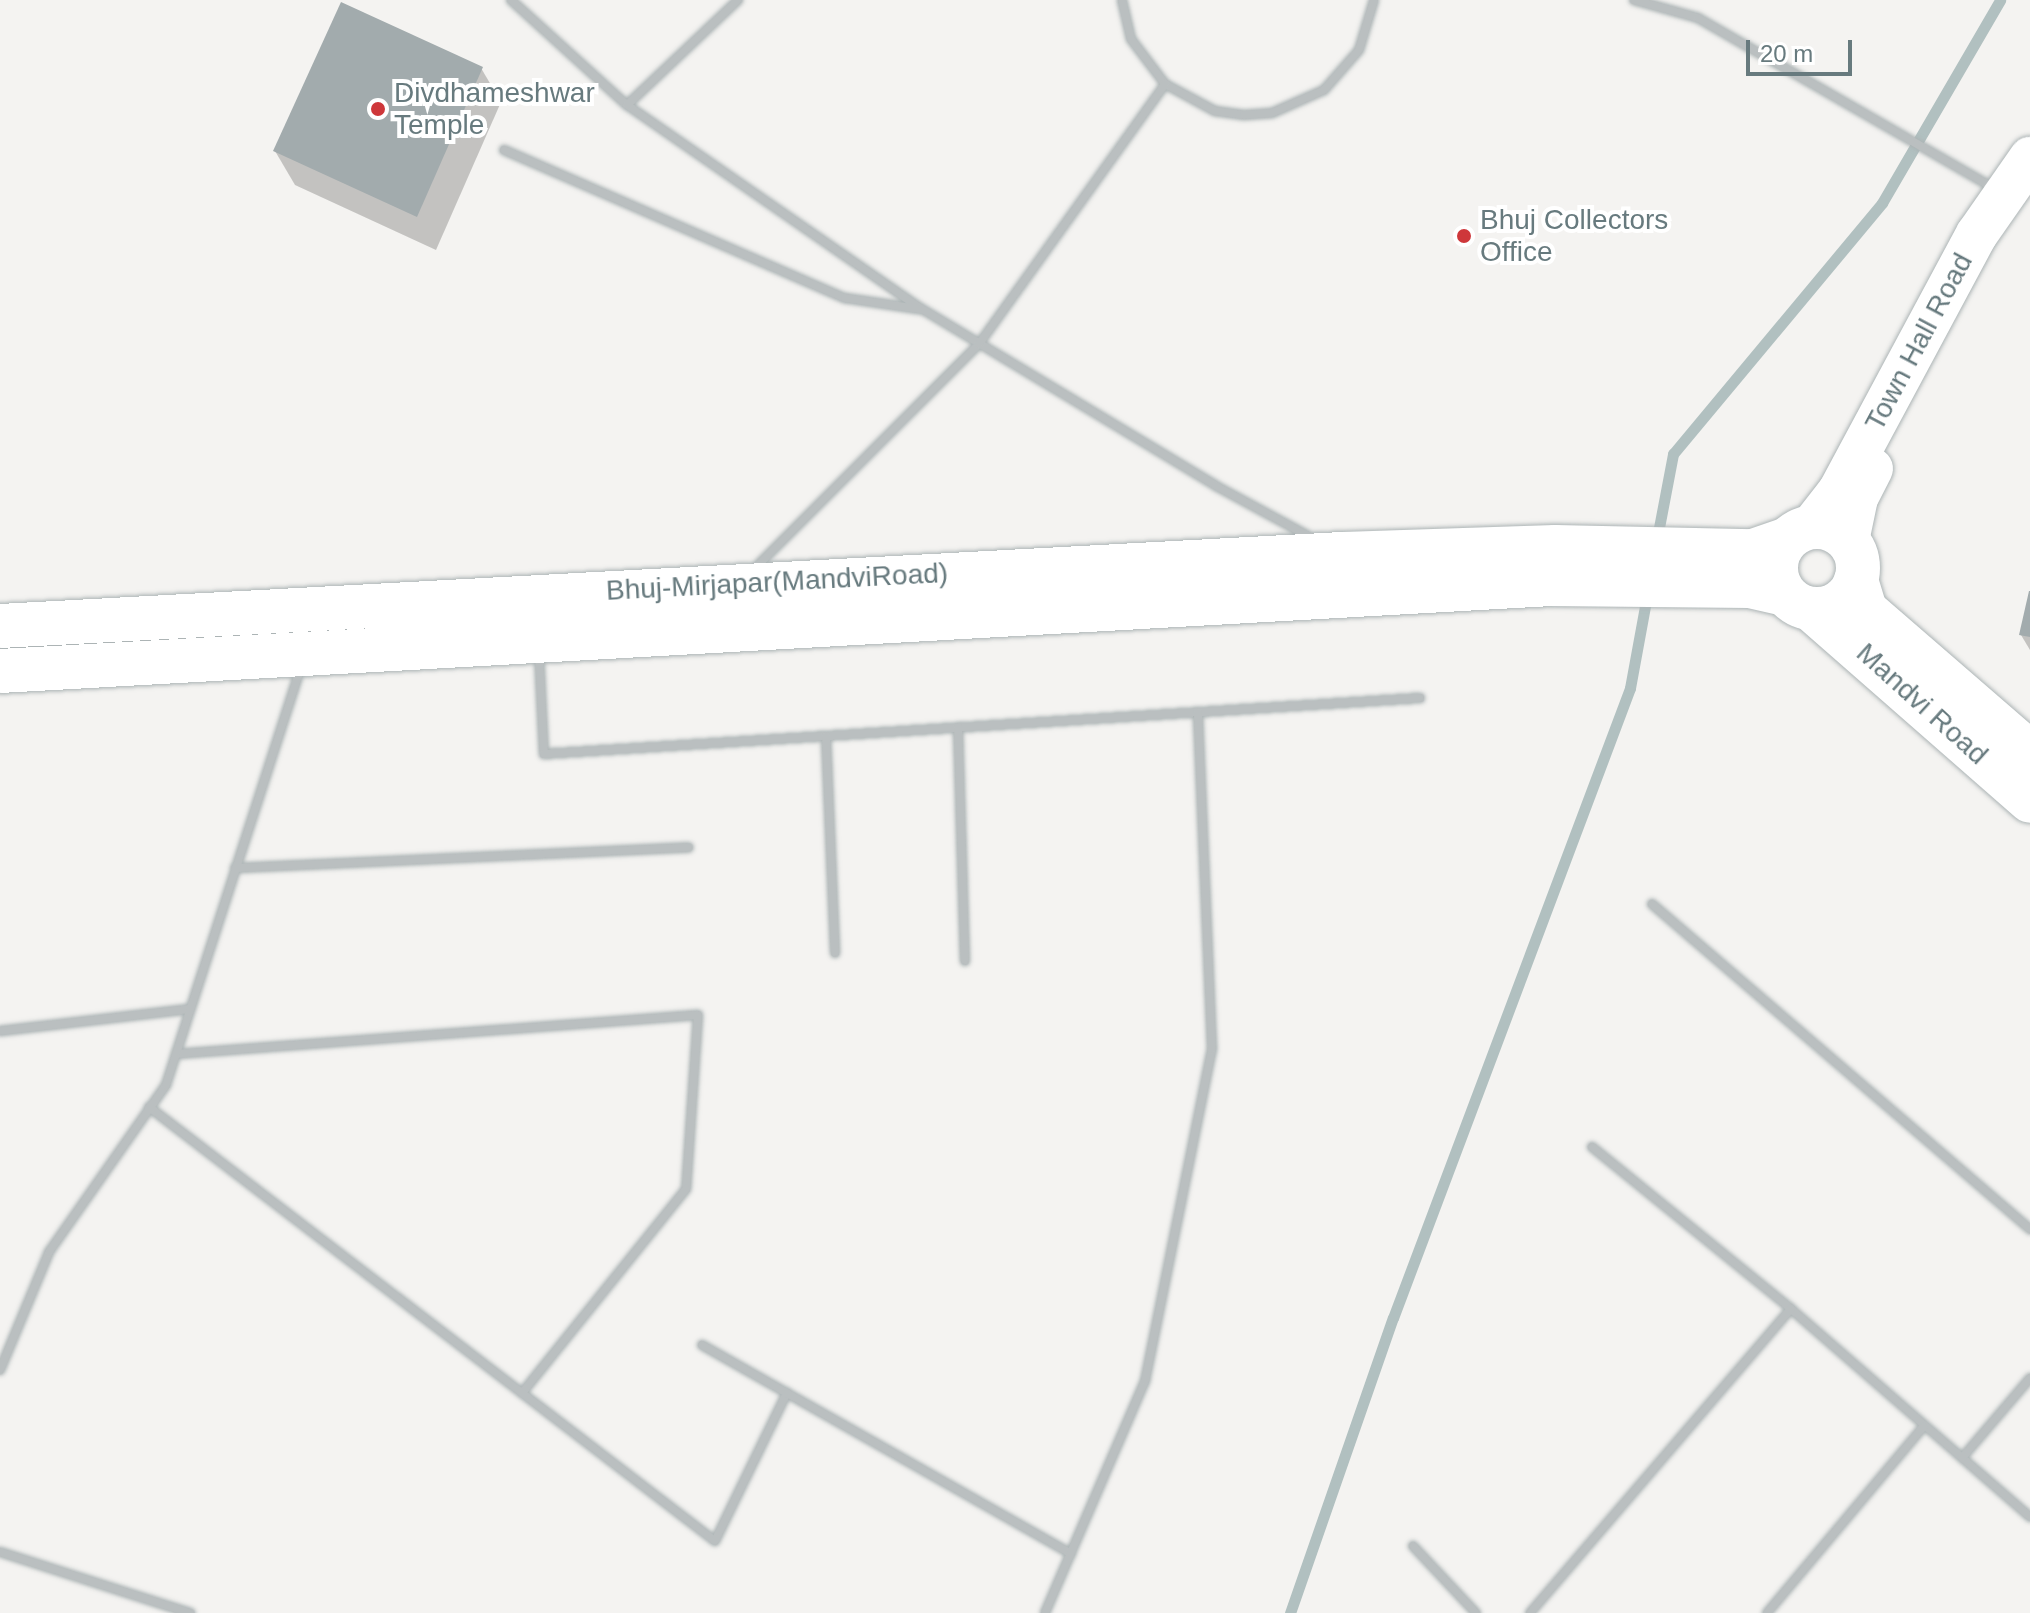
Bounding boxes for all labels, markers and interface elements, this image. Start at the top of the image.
scale bar [1750,24,1856,74]
text: 20 m [1760,40,1813,67]
place label: Divdhameshwar Temple [394,76,595,142]
marker: Divdhameshwar Temple [369,100,387,118]
place label: Bhuj Collectors Office [1480,203,1668,269]
marker: Bhuj Collectors Office [1455,227,1473,245]
street label: Town Hall Road [1858,248,1980,436]
street label: Bhuj-Mirjapar(MandviRoad) [605,556,949,608]
street label: Mandvi Road [1849,636,1995,772]

